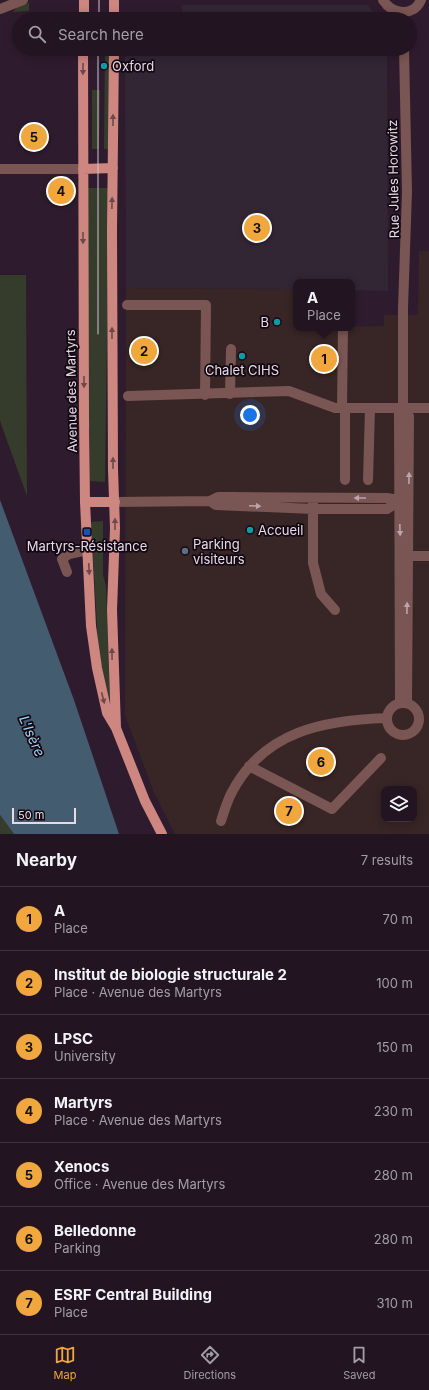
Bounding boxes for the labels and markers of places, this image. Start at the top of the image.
place label: Oxford [112,58,154,74]
marker: Oxford [99,61,109,71]
pin: 5 [21,122,47,152]
pin: 4 [48,176,74,206]
pin: 3 [244,213,270,243]
place label: B [260,314,269,330]
marker: B [272,317,282,327]
pin: 2 [131,336,157,366]
pin: 1 [311,344,337,374]
marker: Chalet CIHS [237,351,247,361]
place label: Chalet CIHS [205,362,279,378]
place label: Accueil [258,522,303,538]
marker: Accueil [245,525,255,535]
marker: Martyrs-Résistance [82,527,92,537]
place label: Parking visiteurs [193,536,245,567]
place label: Martyrs-Résistance [27,538,147,554]
marker: Parking visiteurs [180,546,190,556]
pin: 6 [308,747,334,777]
pin: 7 [276,796,302,826]

